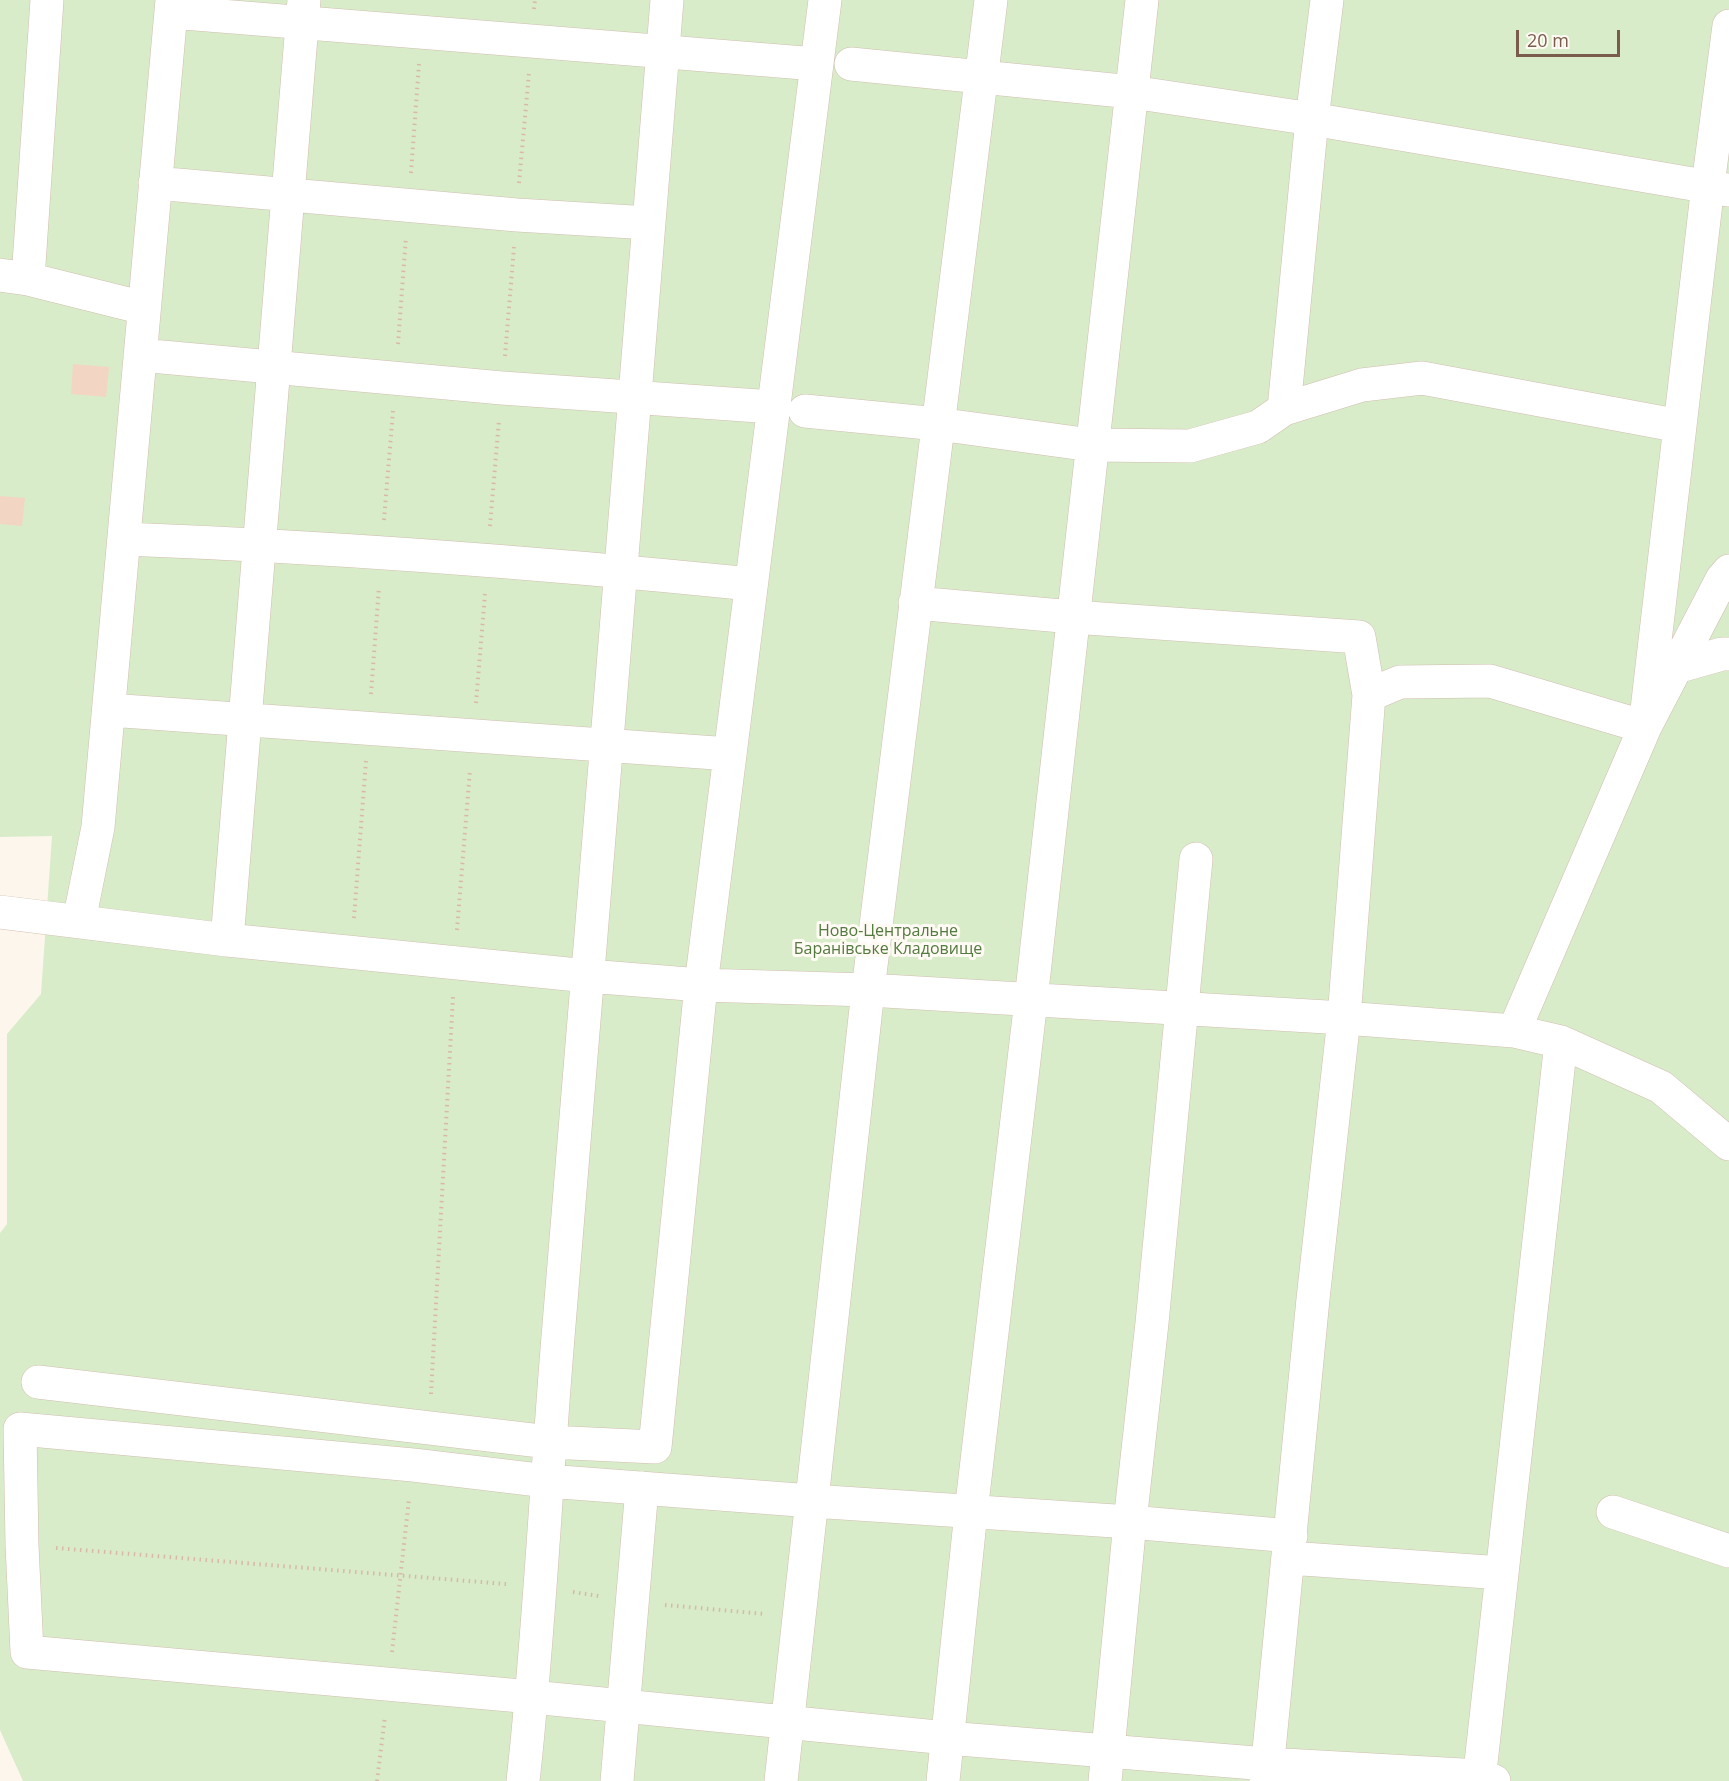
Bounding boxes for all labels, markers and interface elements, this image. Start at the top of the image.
scale bar [1519,18,1622,56]
text: 20 m [1527,28,1569,52]
park label: Ново-Центральне Баранівське Кладовище [794,921,982,959]

